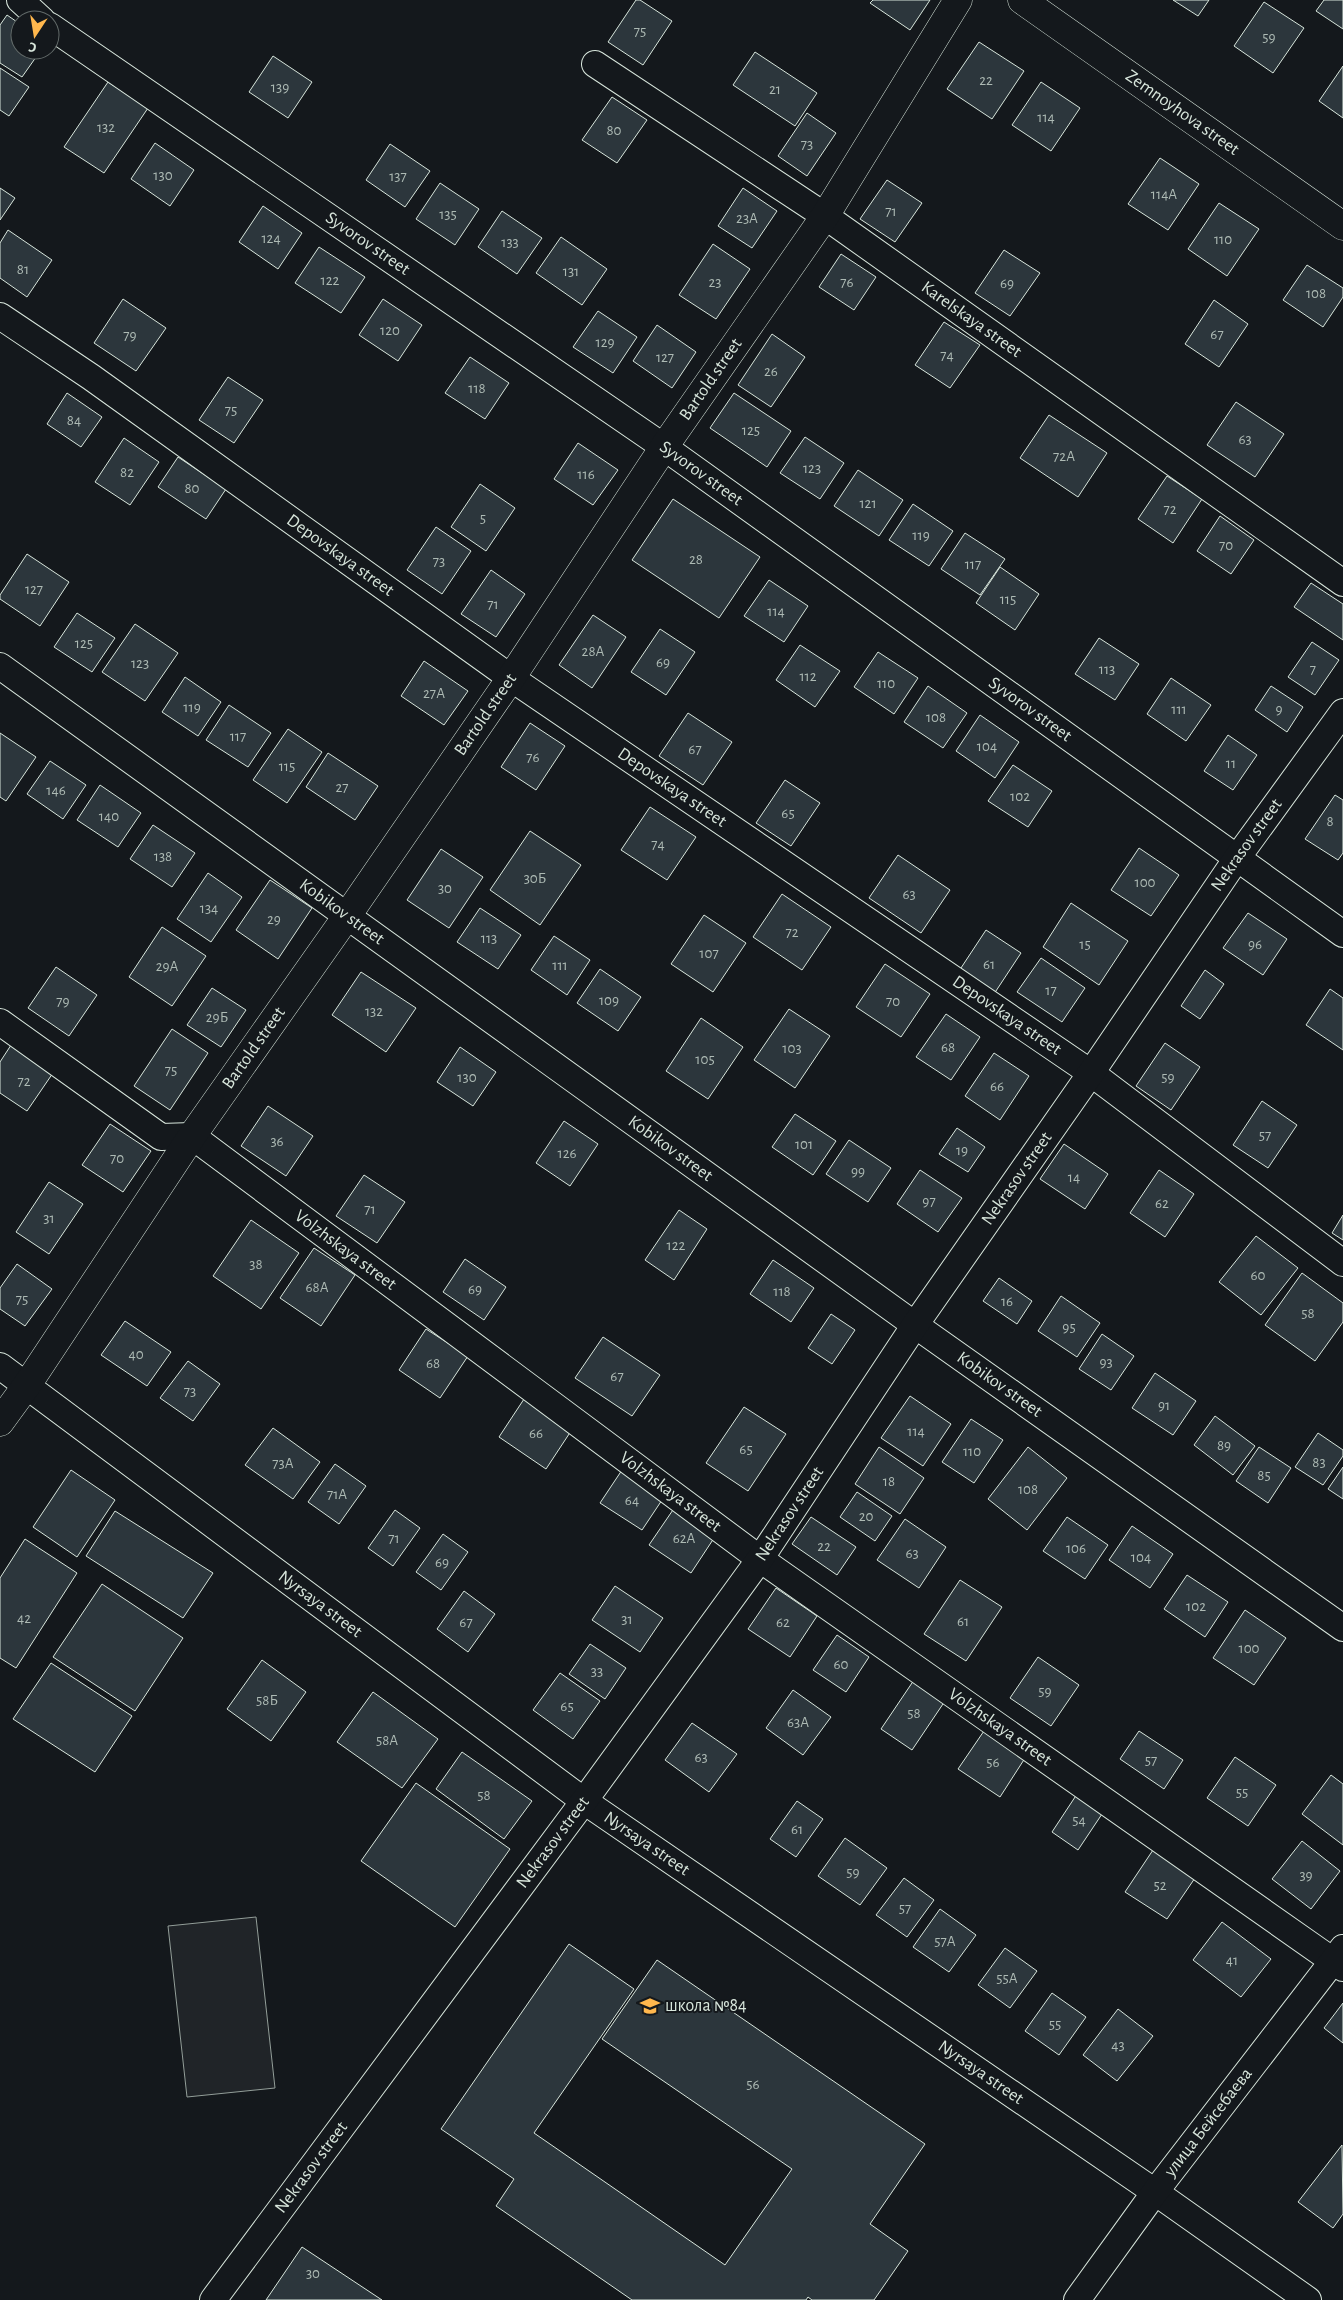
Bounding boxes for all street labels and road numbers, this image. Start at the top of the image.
street label: Zemnoyhova street [1122,67,1243,159]
street label: Syvorov street [322,209,413,279]
street label: Karelskaya street [918,278,1025,361]
street label: Bartold street [676,335,746,424]
street label: Syvorov street [656,438,746,509]
street label: Depovskaya street [283,511,397,600]
street label: Bartold street [451,670,520,759]
street label: Syvorov street [985,674,1075,745]
street label: Depovskaya street [614,744,730,831]
street label: Nekrasov street [1208,795,1286,895]
street label: Kobikov street [296,876,388,949]
street label: Depovskaya street [949,972,1065,1059]
street label: Bartold street [219,1004,289,1092]
street label: Kobikov street [625,1112,716,1185]
street label: Nekrasov street [979,1129,1056,1229]
street label: Volzhskaya street [291,1207,400,1294]
street label: Kobikov street [954,1349,1045,1421]
street label: Volzhskaya street [616,1449,724,1536]
street label: Nekrasov street [752,1463,828,1564]
street label: Nyrsaya street [275,1567,365,1641]
street label: Volzhskaya street [945,1685,1055,1770]
street label: Nekrasov street [513,1793,593,1892]
street label: Nyrsaya street [600,1808,693,1879]
street label: Nyrsaya street [935,2037,1027,2108]
street label: улица Бейсебаева [1161,2065,1256,2181]
street label: Nekrasov street [272,2118,351,2217]

